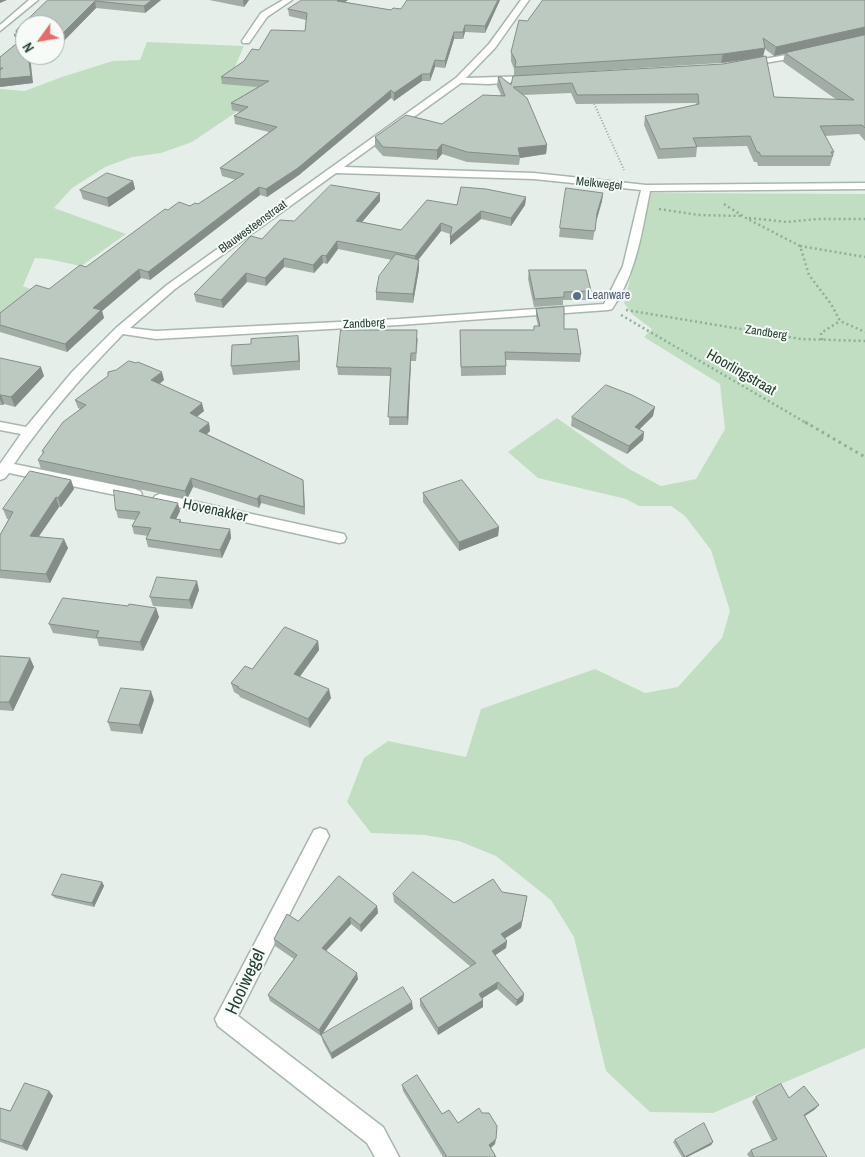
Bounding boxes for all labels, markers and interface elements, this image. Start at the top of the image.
north arrow [15,15,65,65]
text: N [18,39,38,56]
street label: Melkwegel [575,174,623,194]
street label: Blauwesteenstraat [216,197,290,257]
place label: Leanware [587,289,630,303]
marker: Leanware [571,290,583,302]
street label: Zandberg [343,316,385,332]
street label: Zandberg [744,323,788,343]
street label: Hoorlingstraat [703,346,779,400]
street label: Hovenakker [181,495,249,527]
street label: Hooiwegel [221,946,271,1018]

